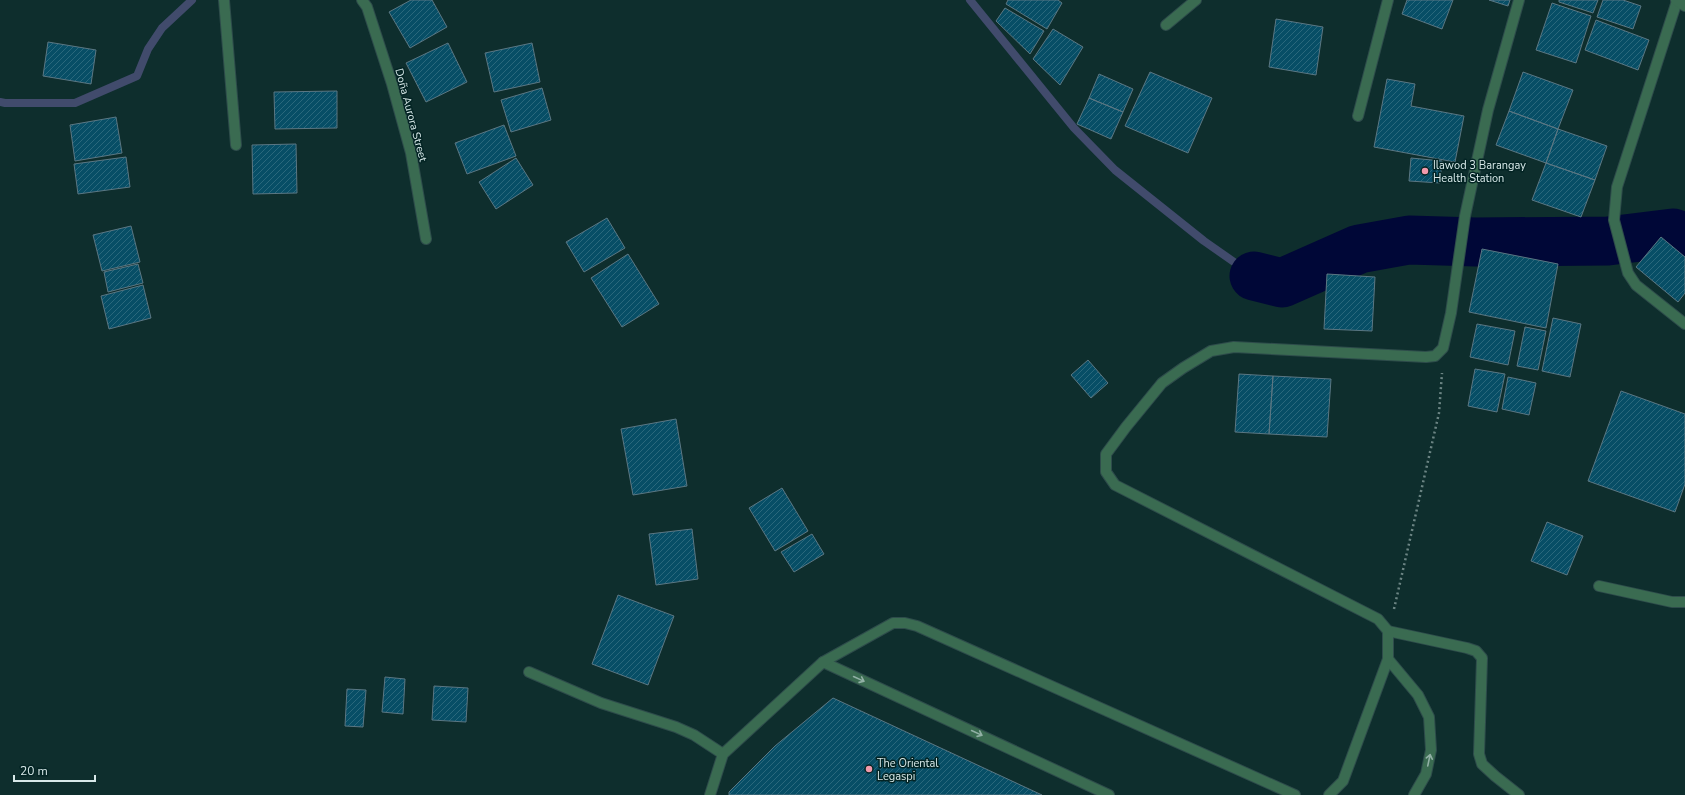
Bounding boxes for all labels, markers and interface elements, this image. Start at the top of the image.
street label: Doña Aurora Street [391,67,431,163]
place label: Ilawod 3 Barangay Health Station [1433,158,1526,186]
marker: Ilawod 3 Barangay Health Station [1420,166,1430,176]
one-way arrow [852,675,864,683]
one-way arrow [970,730,982,737]
one-way arrow [1426,753,1434,766]
place label: The Oriental Legaspi [877,756,939,784]
scale bar [14,757,95,783]
text: 20 m [20,763,48,779]
marker: The Oriental Legaspi [864,764,874,774]

